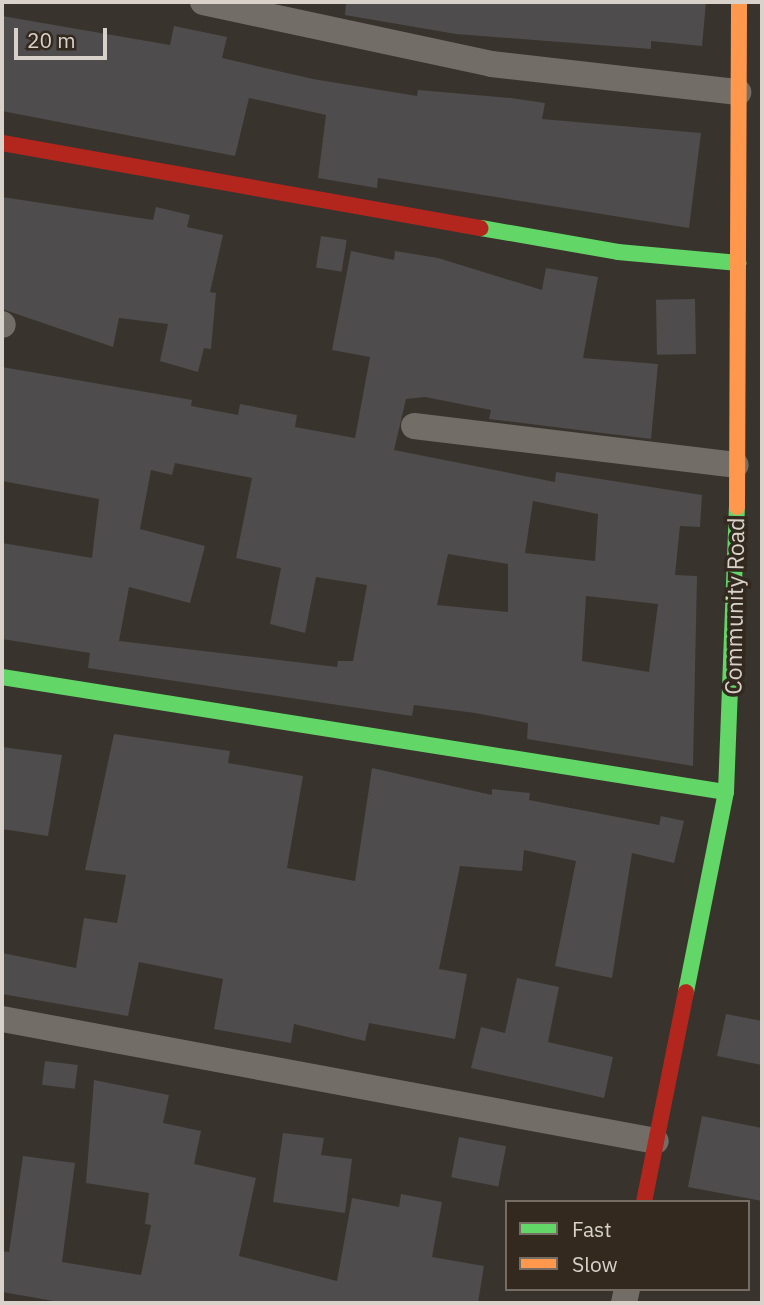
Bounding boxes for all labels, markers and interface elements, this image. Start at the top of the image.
scale bar [18,14,110,58]
text: 20 m [27,26,76,54]
street label: Community Road [719,517,749,695]
legend [505,1200,750,1291]
text: Fast [572,1215,612,1243]
text: Slow [572,1250,618,1278]

